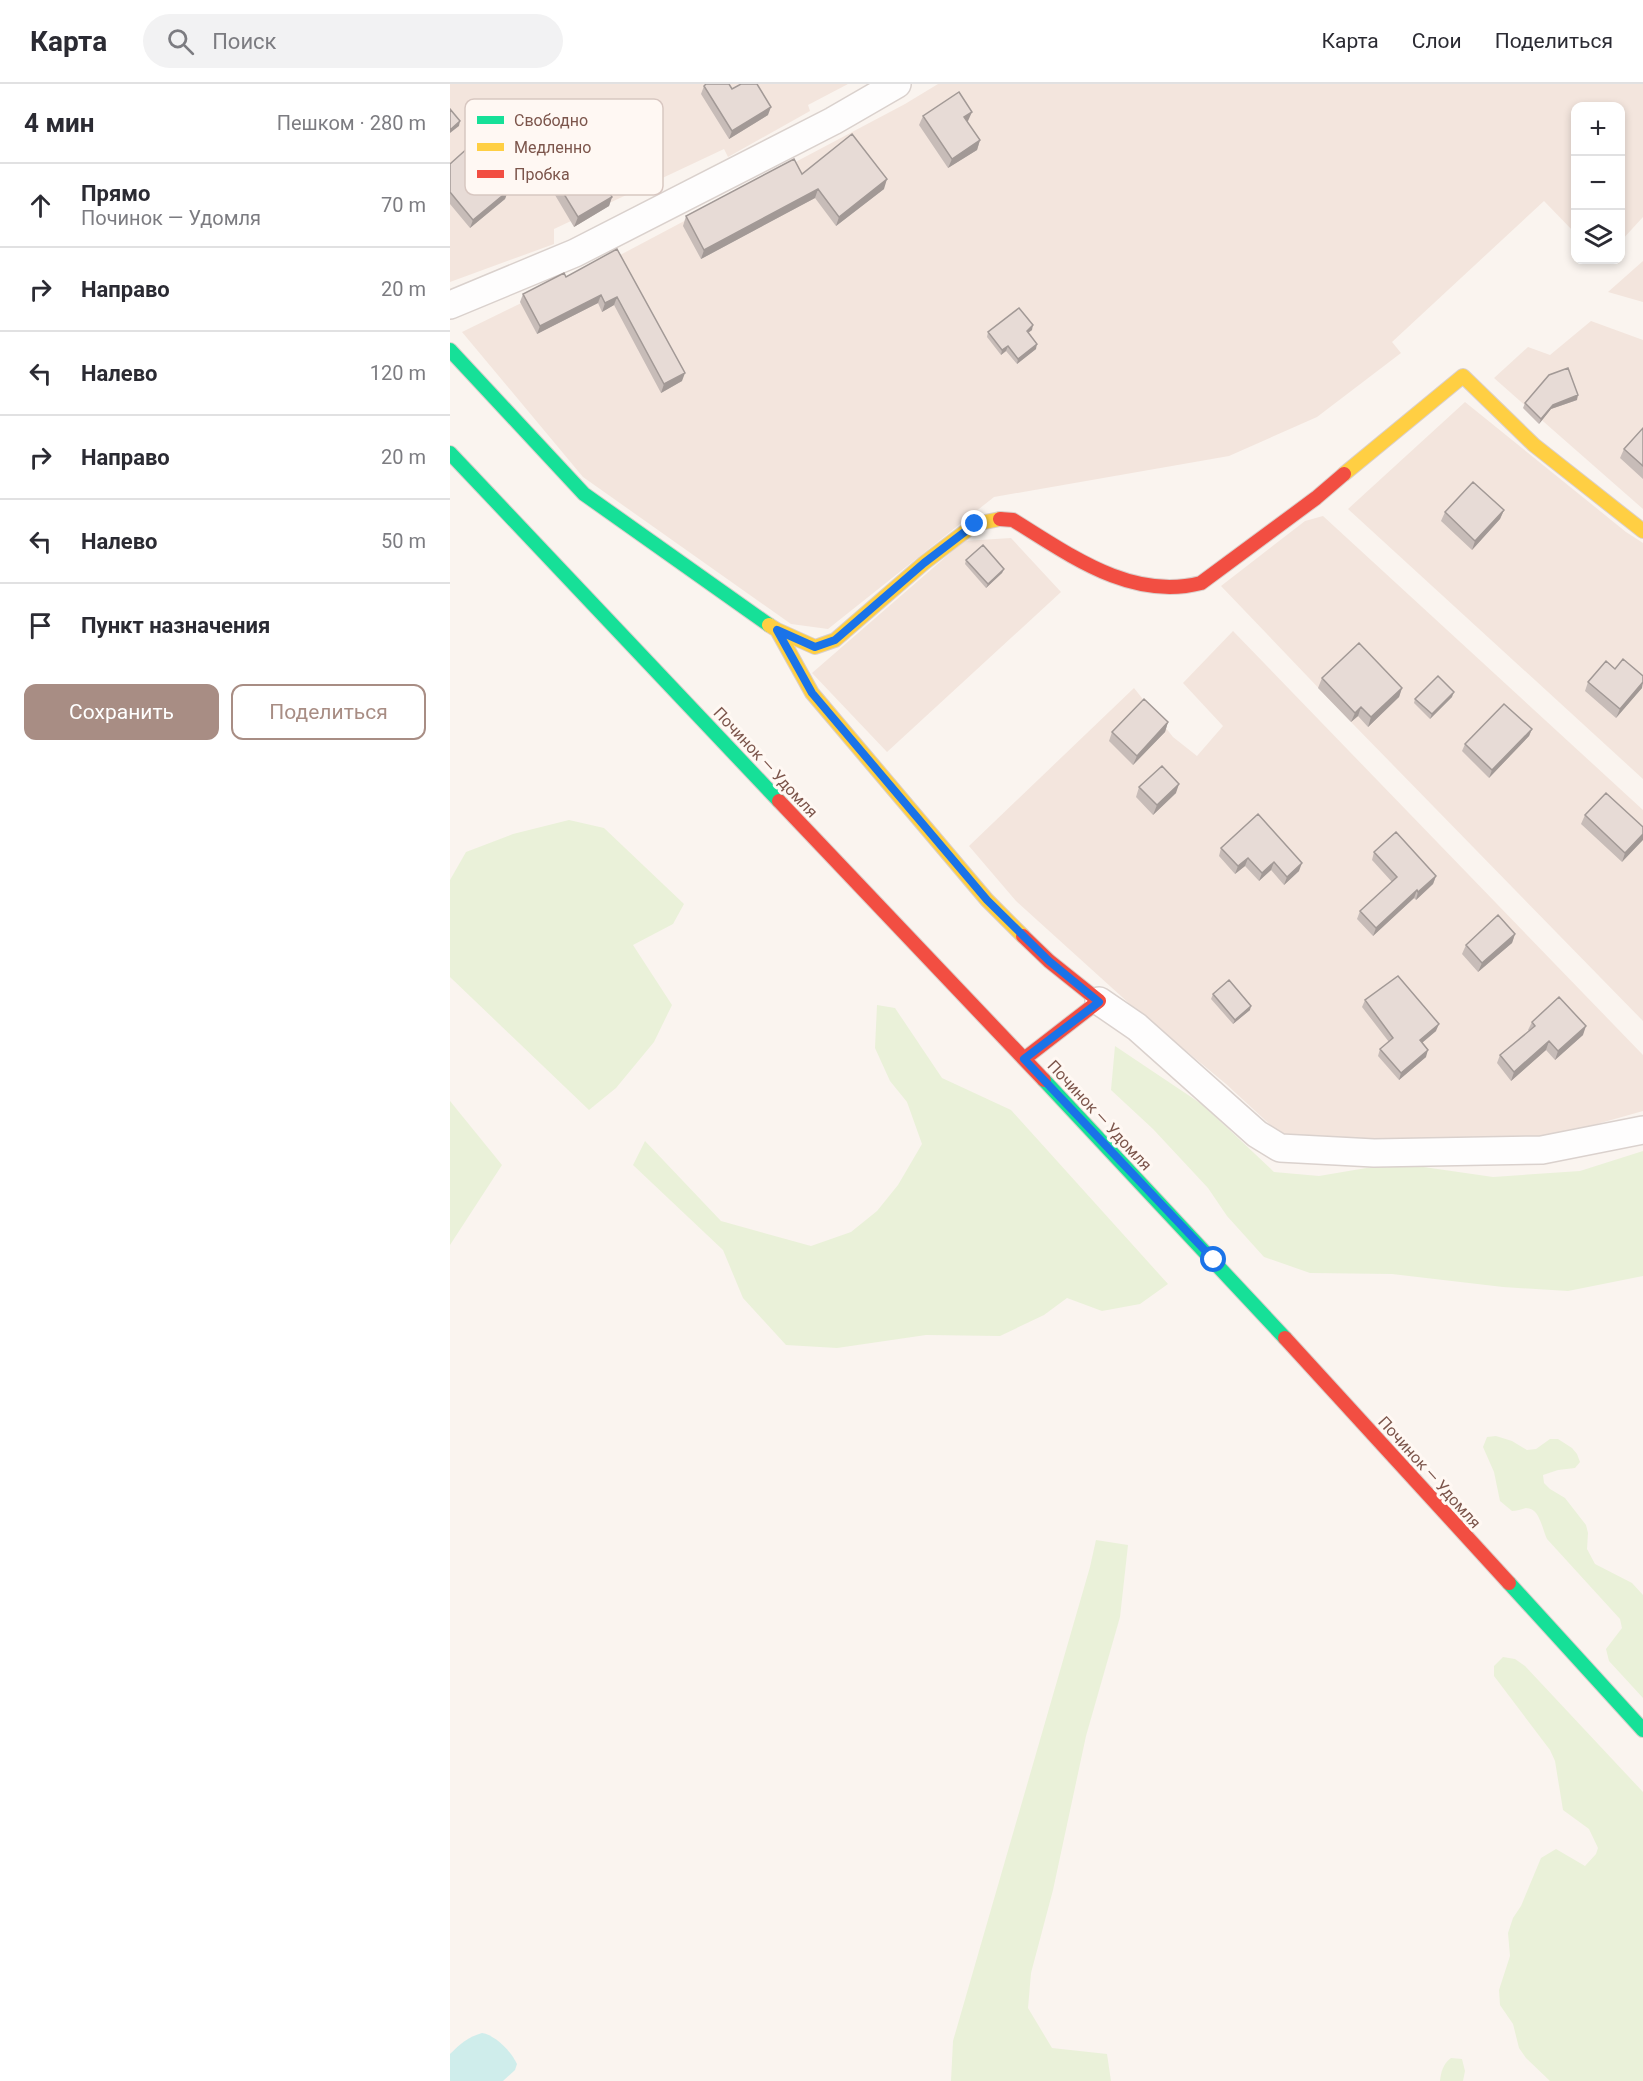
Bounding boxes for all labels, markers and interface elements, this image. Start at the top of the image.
search box [143,14,563,68]
text: Карта [30,25,107,58]
icon: search [164,25,197,58]
text: Поиск [212,29,277,54]
text: Карта [1322,29,1379,53]
text: Слои [1412,29,1462,53]
text: Поделиться [1495,29,1613,53]
legend [465,99,663,195]
map controls [1571,102,1625,264]
button: + [1571,102,1625,156]
text: 4 мин [24,108,95,138]
text: Пешком · 280 m [277,111,426,135]
text: Свободно [514,111,588,130]
text: Медленно [514,138,591,157]
button: − [1571,156,1625,210]
text: Пробка [514,165,570,184]
text: Прямо [81,181,150,206]
icon: ahead [24,189,57,222]
text: 70 m [381,193,426,217]
text: Починок — Удомля [81,206,261,230]
button: layers [1571,210,1625,264]
icon: right [24,273,57,306]
text: Направо [81,277,170,302]
text: 20 m [381,277,426,301]
icon: left [24,357,57,390]
text: Налево [81,361,158,386]
text: 120 m [370,361,426,385]
icon: right [24,441,57,474]
text: Направо [81,445,170,470]
text: 20 m [381,445,426,469]
route end [961,510,987,536]
icon: left [24,525,57,558]
text: Налево [81,529,158,554]
text: 50 m [381,529,426,553]
icon: arrive [24,609,57,642]
text: Пункт назначения [81,613,270,638]
button: Сохранить [24,684,219,740]
button: Поделиться [231,684,426,740]
street label: Починок — Удомля [710,703,822,821]
street label: Починок — Удомля [1044,1056,1156,1174]
route start [1200,1246,1226,1272]
street label: Починок — Удомля [1374,1412,1485,1532]

